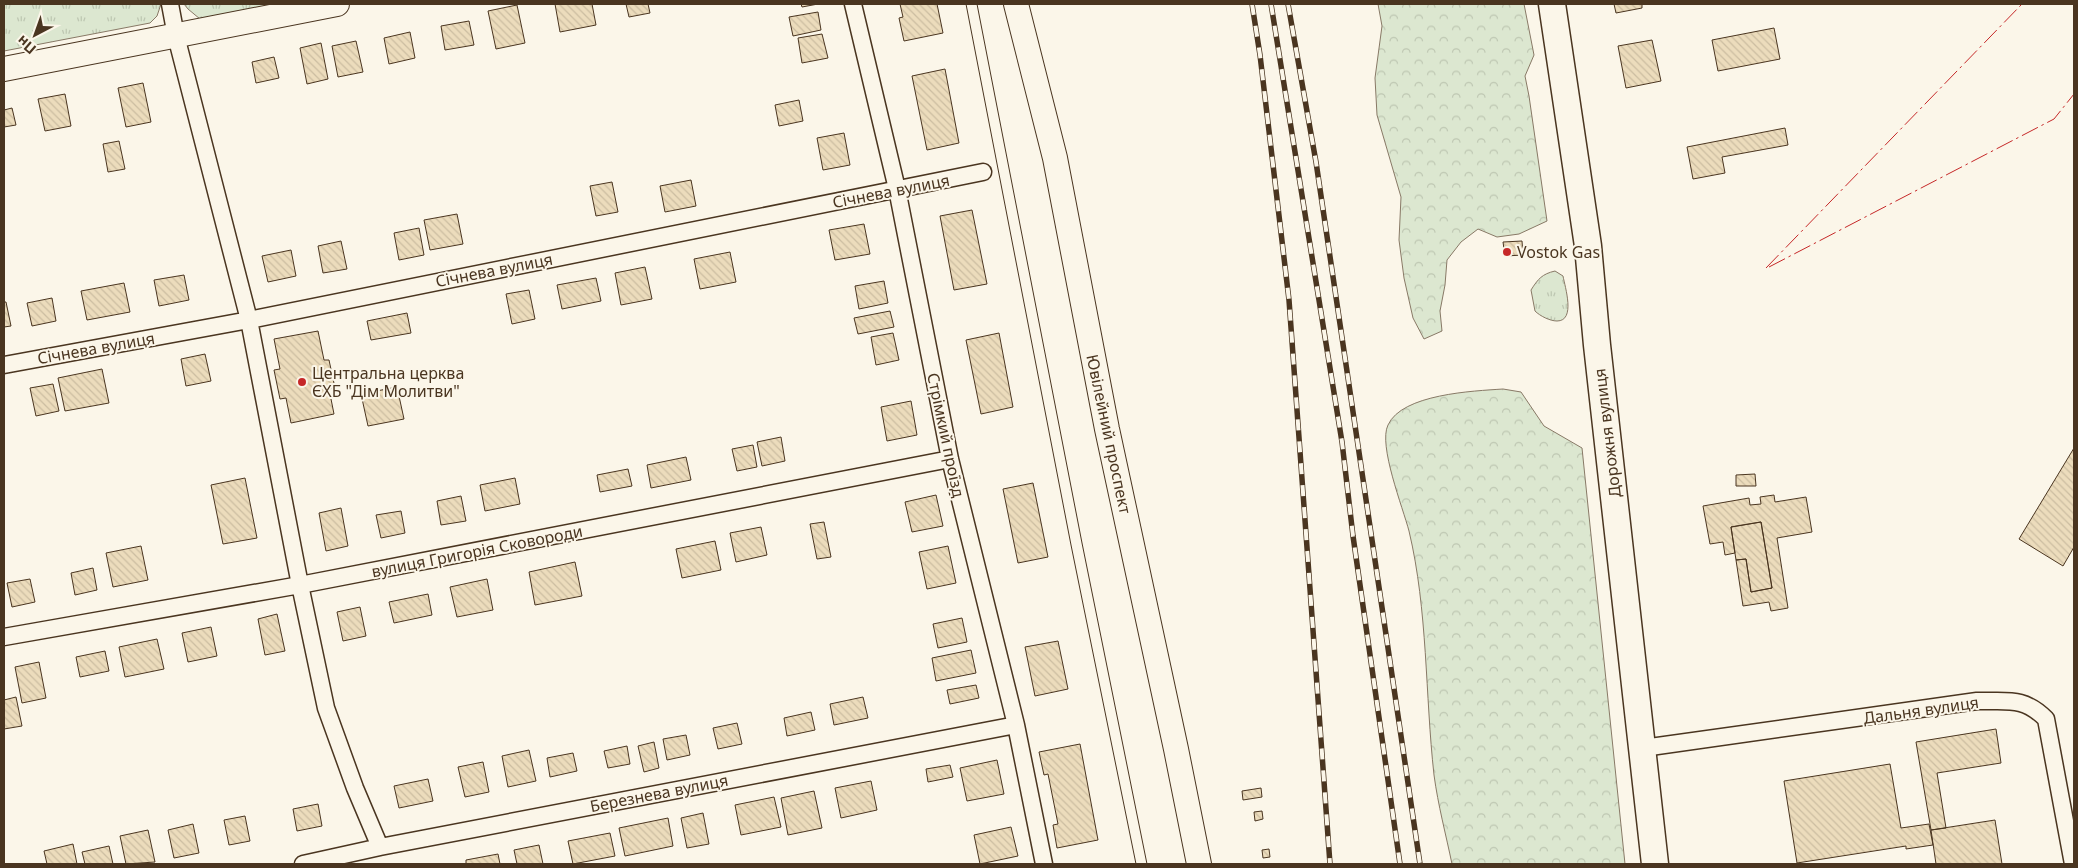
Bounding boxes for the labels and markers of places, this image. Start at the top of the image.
place label: Vostok Gas [1517,241,1600,263]
marker: Vostok Gas [1501,246,1513,258]
place label: Центральна церква ЄХБ "Дім Молитви" [312,362,464,402]
marker: Центральна церква ЄХБ "Дім Молитви" [296,376,308,388]

